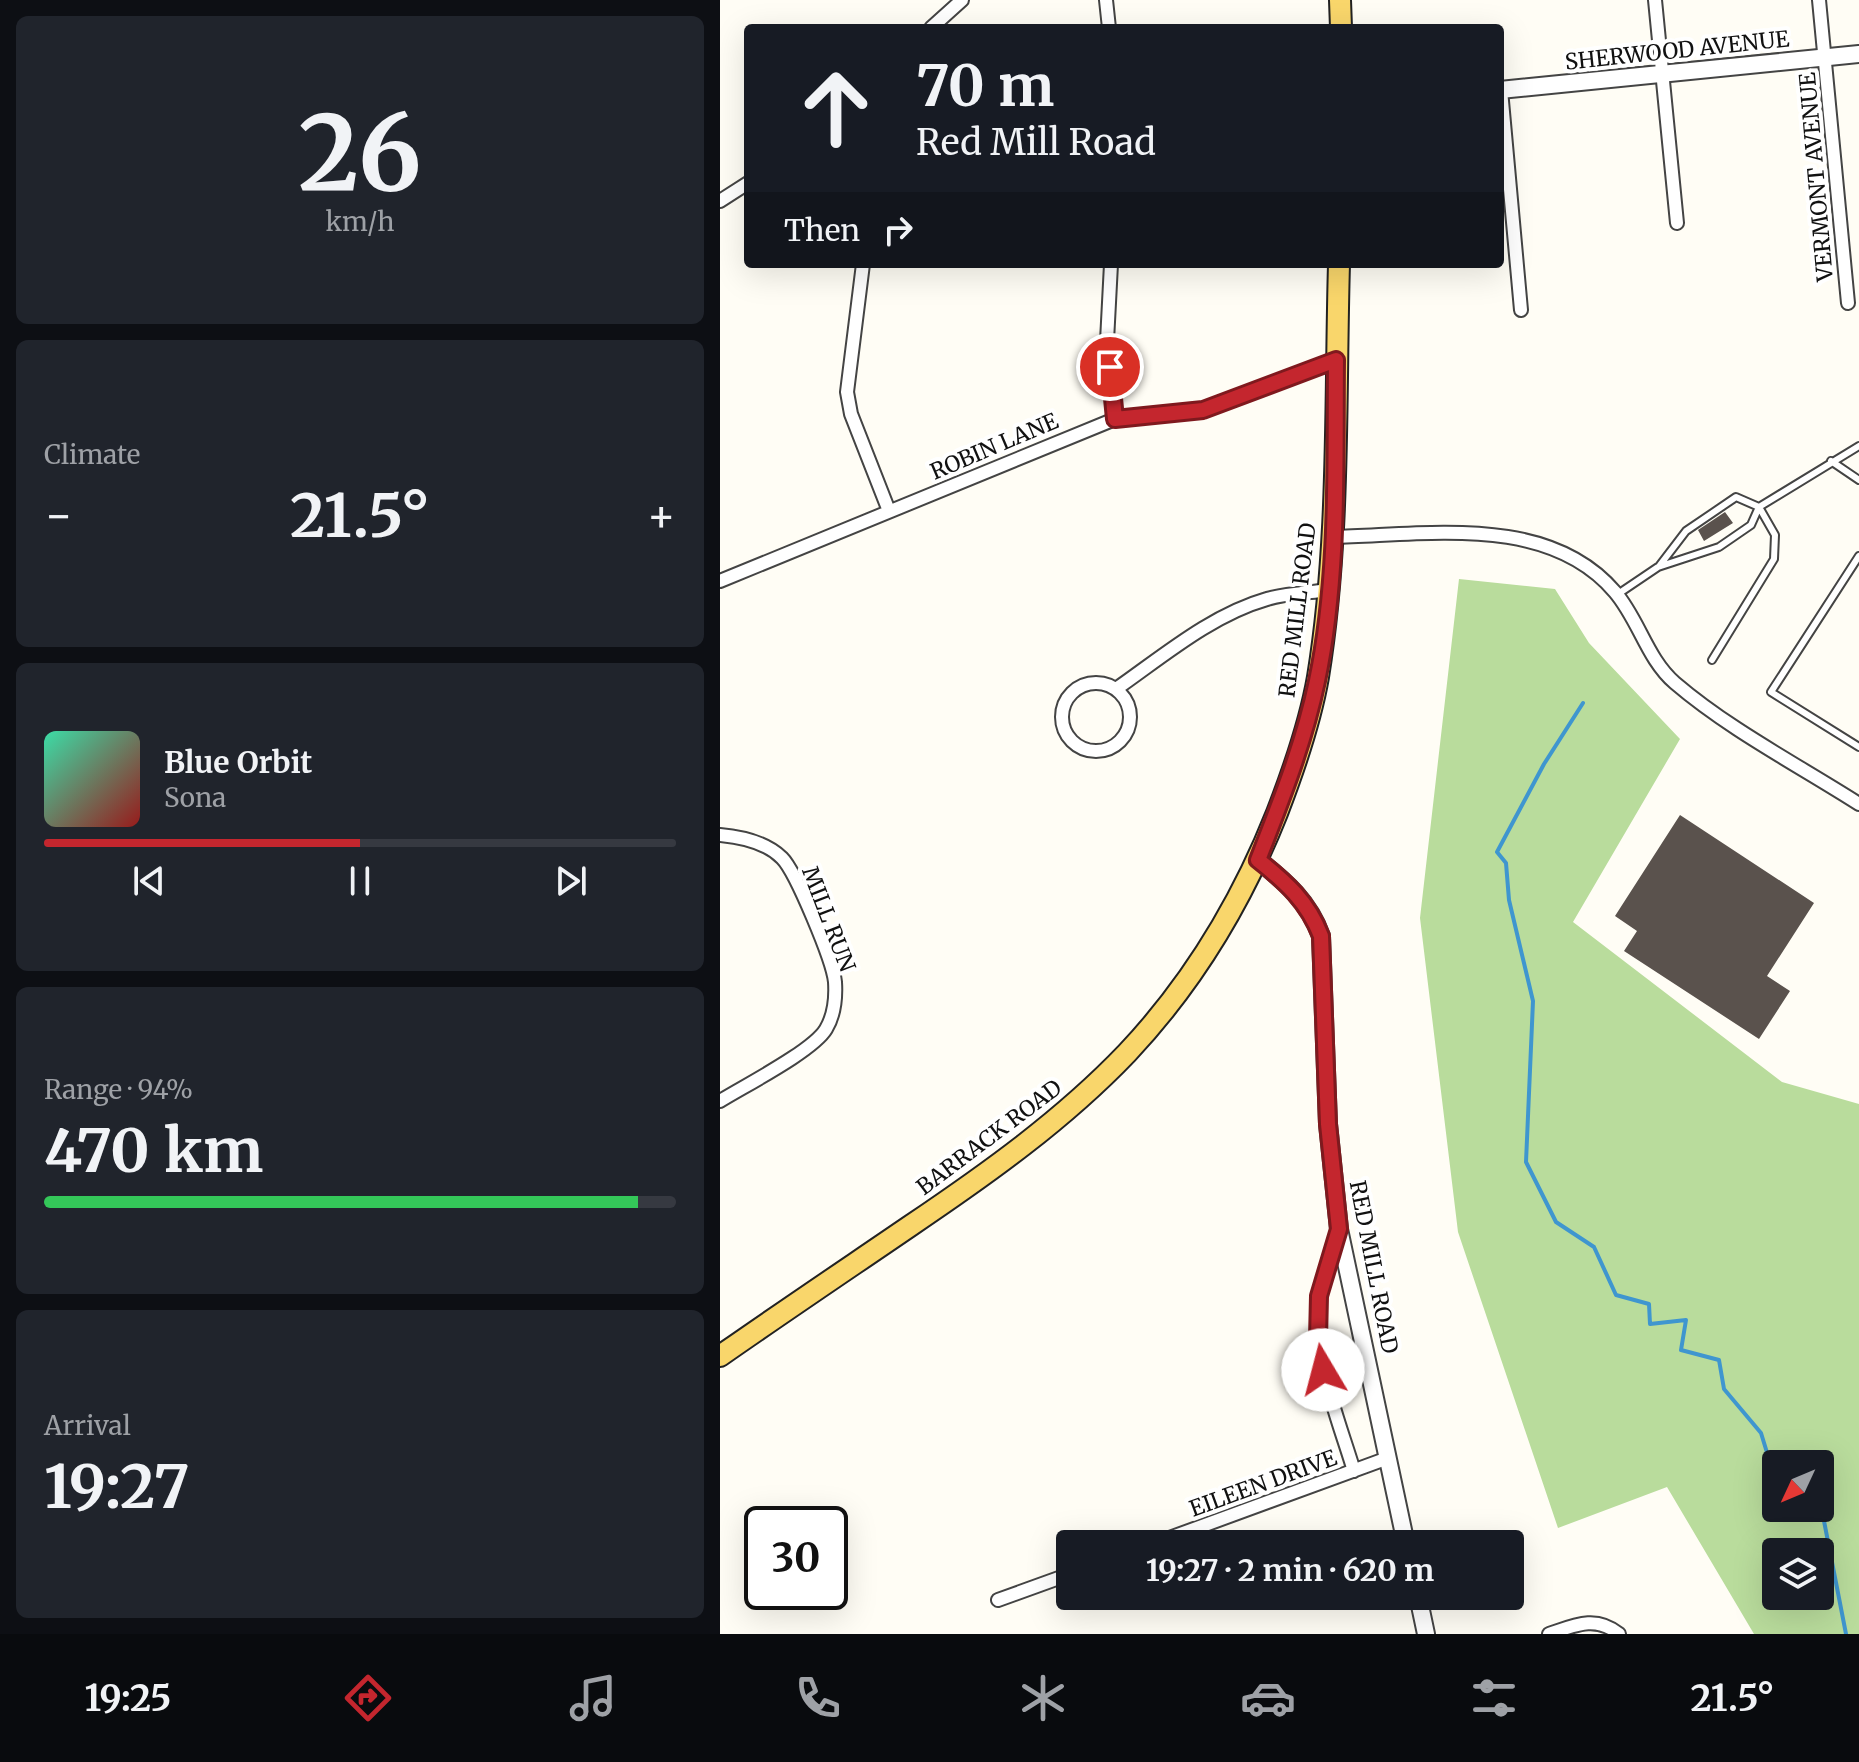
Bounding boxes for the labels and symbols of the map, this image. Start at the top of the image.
street label: SHERWOOD AVENUE [1564,24,1790,76]
street label: VERMONT AVENUE [1793,71,1839,284]
pin [1076,333,1144,401]
street label: ROBIN LANE [926,406,1062,486]
street label: RED MILL ROAD [1272,521,1322,699]
street label: MILL RUN [796,862,862,976]
street label: BARRACK ROAD [911,1073,1067,1201]
street label: RED MILL ROAD [1343,1178,1405,1356]
position arrow [1281,1328,1365,1412]
street label: EILEEN DRIVE [1186,1443,1341,1523]
north arrow [1762,1450,1834,1522]
speed limit sign: 30 [744,1506,848,1610]

